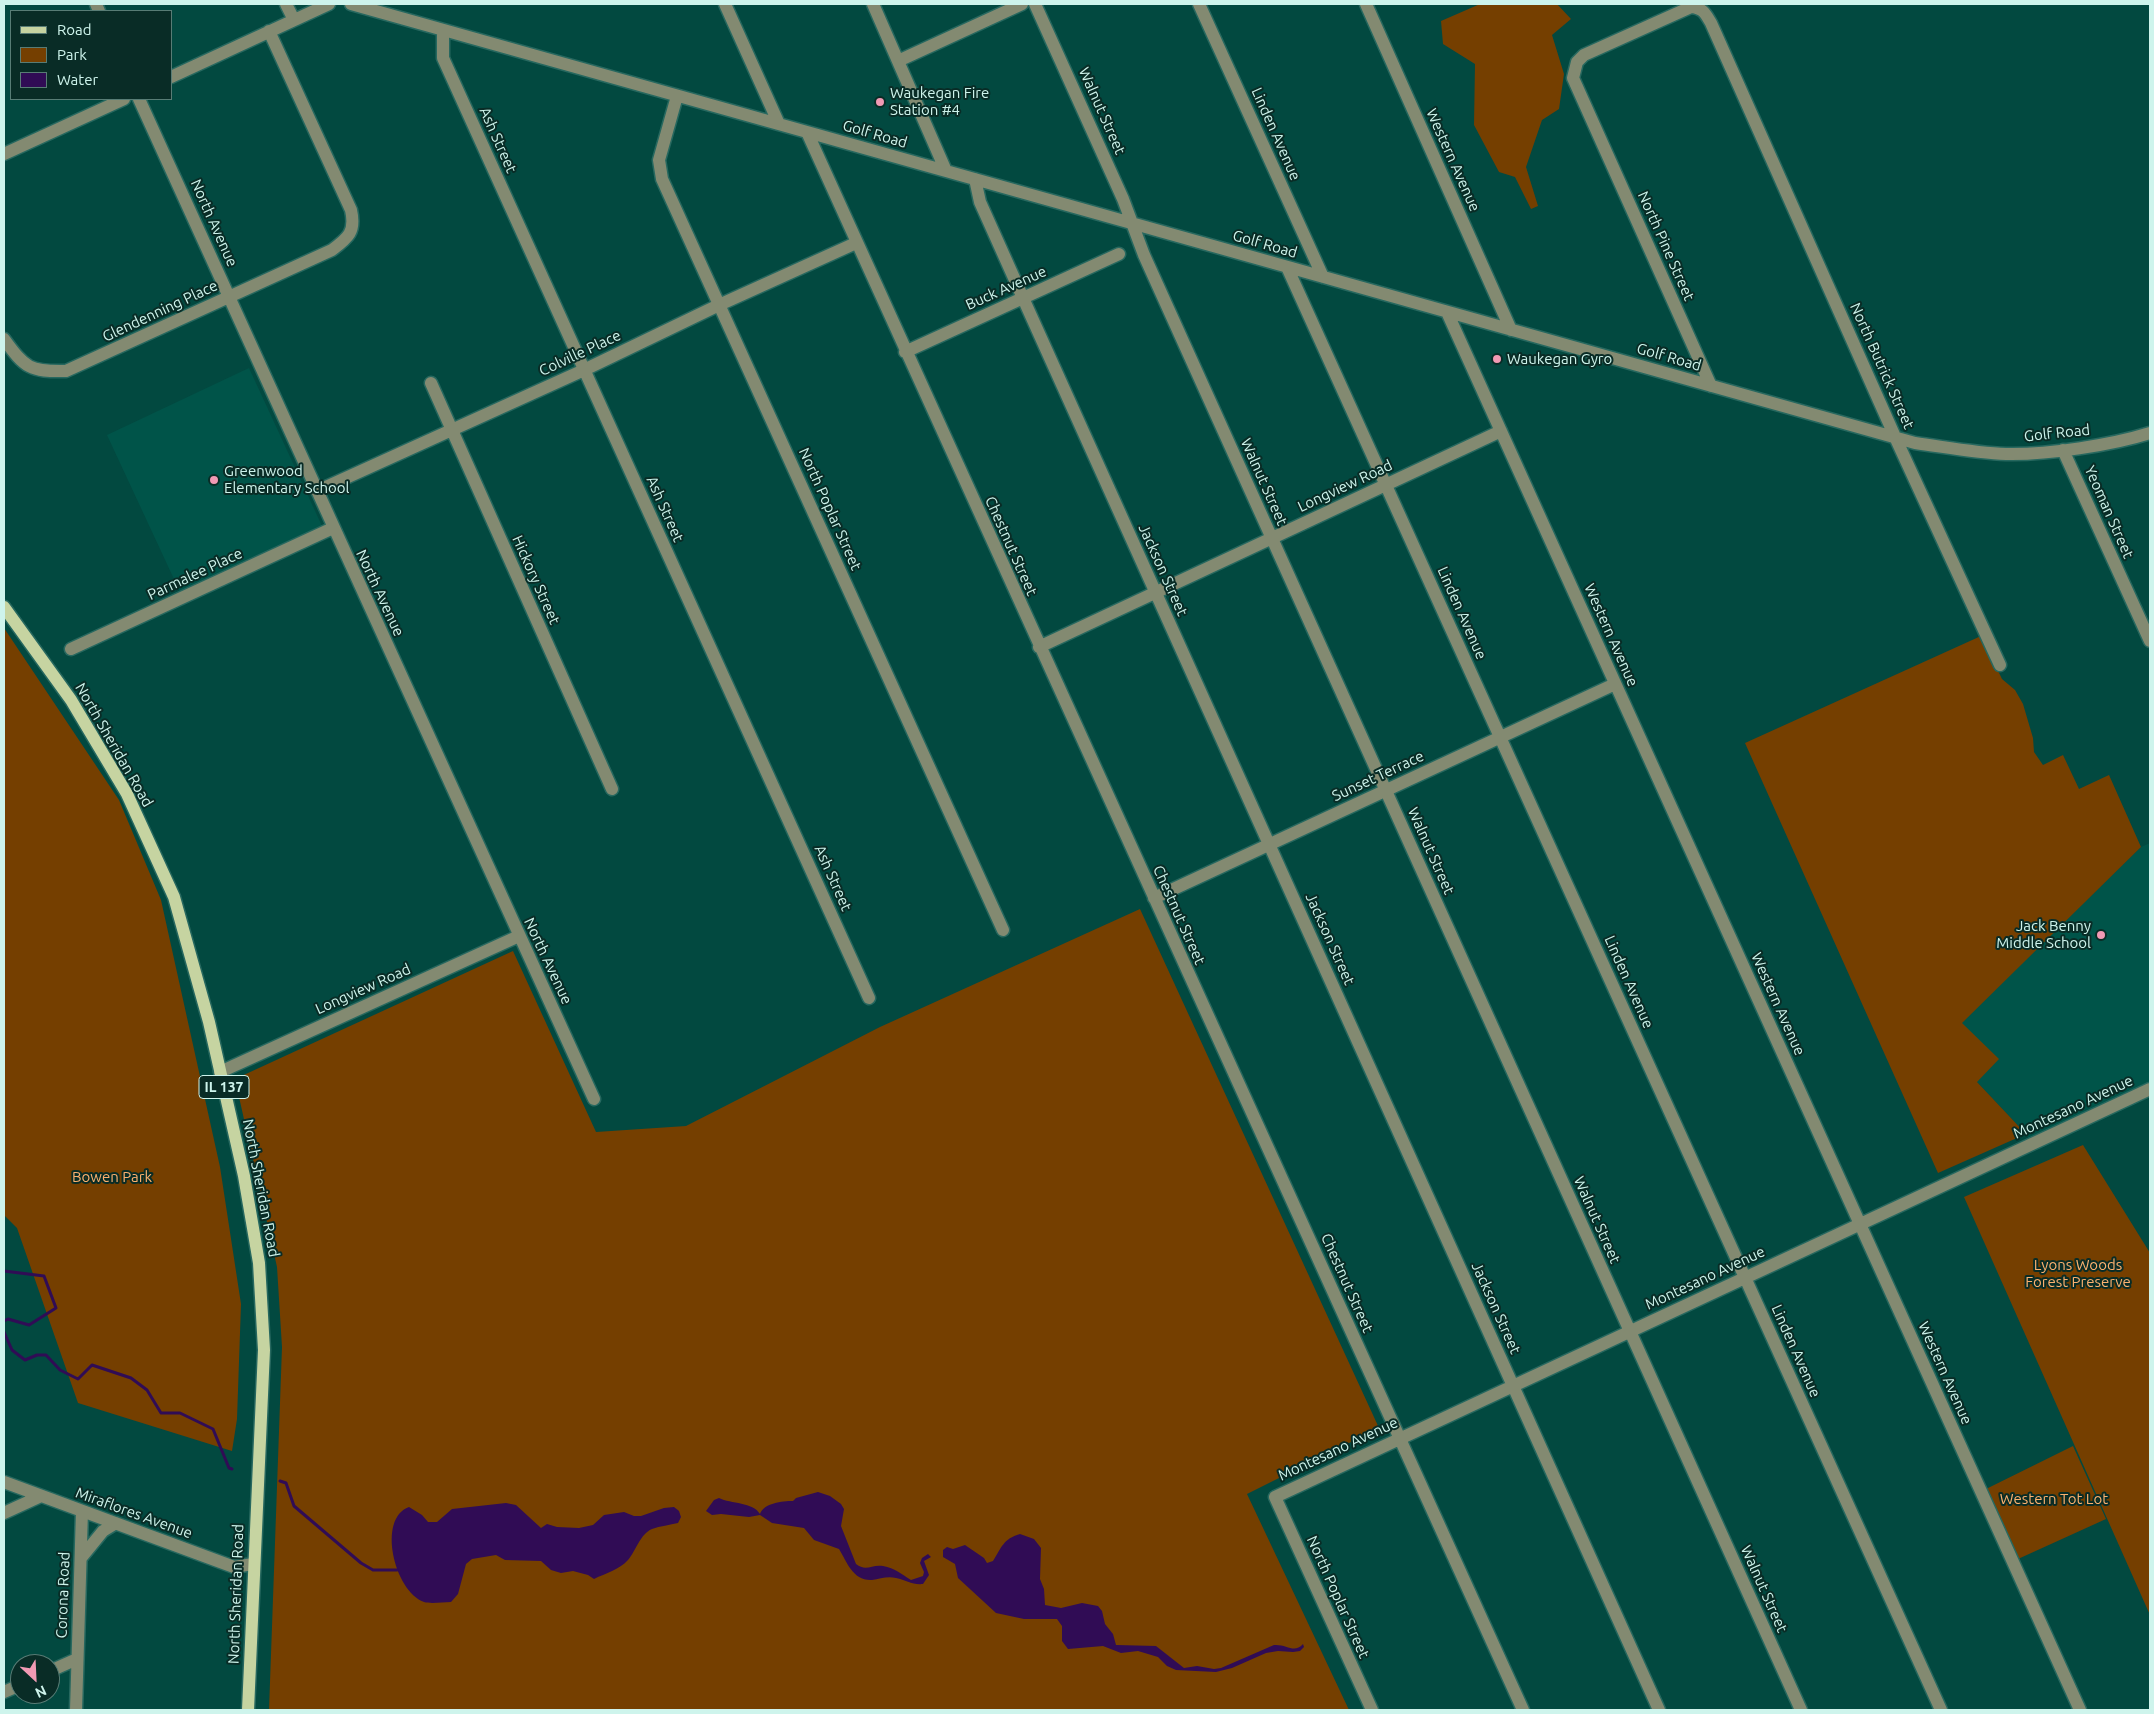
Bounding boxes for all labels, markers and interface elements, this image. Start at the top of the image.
legend [10,10,172,100]
text: Road [57,21,92,38]
text: Park [57,46,87,63]
street label: Walnut Street [1075,65,1129,157]
text: Water [57,71,98,88]
place label: Waukegan Fire Station #4 [890,84,989,119]
street label: Linden Avenue [1248,85,1304,183]
marker: Waukegan Fire Station #4 [874,96,886,108]
street label: Ash Street [475,104,521,176]
street label: Western Avenue [1422,106,1484,214]
street label: Golf Road [841,116,909,152]
street label: North Avenue [187,177,241,269]
street label: North Pine Street [1634,189,1698,303]
street label: Golf Road [1231,226,1299,262]
street label: Buck Avenue [963,262,1049,314]
street label: Glendenning Place [100,276,220,346]
street label: North Butrick Street [1846,300,1918,432]
street label: Colville Place [536,326,624,380]
street label: Golf Road [1635,339,1703,375]
place label: Waukegan Gyro [1507,350,1612,368]
marker: Waukegan Gyro [1491,353,1503,365]
street label: Golf Road [2023,421,2091,445]
street label: Walnut Street [1237,436,1291,528]
street label: North Poplar Street [795,445,865,573]
street label: Longview Road [1295,456,1395,516]
place label: Greenwood Elementary School [224,462,350,497]
street label: Yeoman Street [2081,463,2137,561]
street label: Ash Street [642,473,688,545]
marker: Greenwood Elementary School [208,474,220,486]
street label: Chestnut Street [981,494,1041,598]
street label: Jackson Street [1135,521,1191,619]
street label: Hickory Street [508,533,564,627]
street label: Parmalee Place [145,544,245,604]
street label: North Avenue [352,547,408,639]
street label: Linden Avenue [1434,564,1490,662]
street label: Western Avenue [1580,581,1642,689]
street label: North Sheridan Road [71,680,157,810]
street label: Sunset Terrace [1329,747,1427,805]
street label: Walnut Street [1404,805,1458,897]
street label: Ash Street [810,842,856,914]
street label: Chestnut Street [1149,863,1209,967]
street label: Jackson Street [1302,890,1358,988]
street label: North Avenue [520,915,576,1007]
place label: Jack Benny Middle School [1996,917,2091,952]
marker: Jack Benny Middle School [2095,929,2107,941]
street label: Linden Avenue [1601,933,1657,1031]
street label: Western Avenue [1747,950,1809,1058]
street label: Longview Road [313,960,413,1018]
street label: Montesano Avenue [2010,1071,2136,1143]
road number: IL 137 [199,1076,249,1098]
street label: North Sheridan Road [239,1117,283,1259]
park label: Bowen Park [72,1168,152,1186]
street label: Walnut Street [1570,1174,1624,1266]
street label: Chestnut Street [1317,1231,1377,1335]
street label: Montesano Avenue [1642,1242,1768,1314]
park label: Lyons Woods Forest Preserve [2025,1256,2131,1291]
street label: Jackson Street [1468,1259,1524,1357]
street label: Linden Avenue [1768,1302,1824,1400]
street label: Western Avenue [1914,1319,1976,1427]
street label: Montesano Avenue [1275,1413,1401,1485]
street label: Miraflores Avenue [73,1484,195,1542]
park label: Western Tot Lot [2000,1490,2108,1508]
street label: North Sheridan Road [225,1524,247,1664]
street label: North Poplar Street [1303,1533,1373,1661]
street label: Walnut Street [1737,1543,1791,1635]
street label: Corona Road [52,1551,74,1639]
north arrow [10,1654,60,1704]
text: N [33,1682,49,1701]

